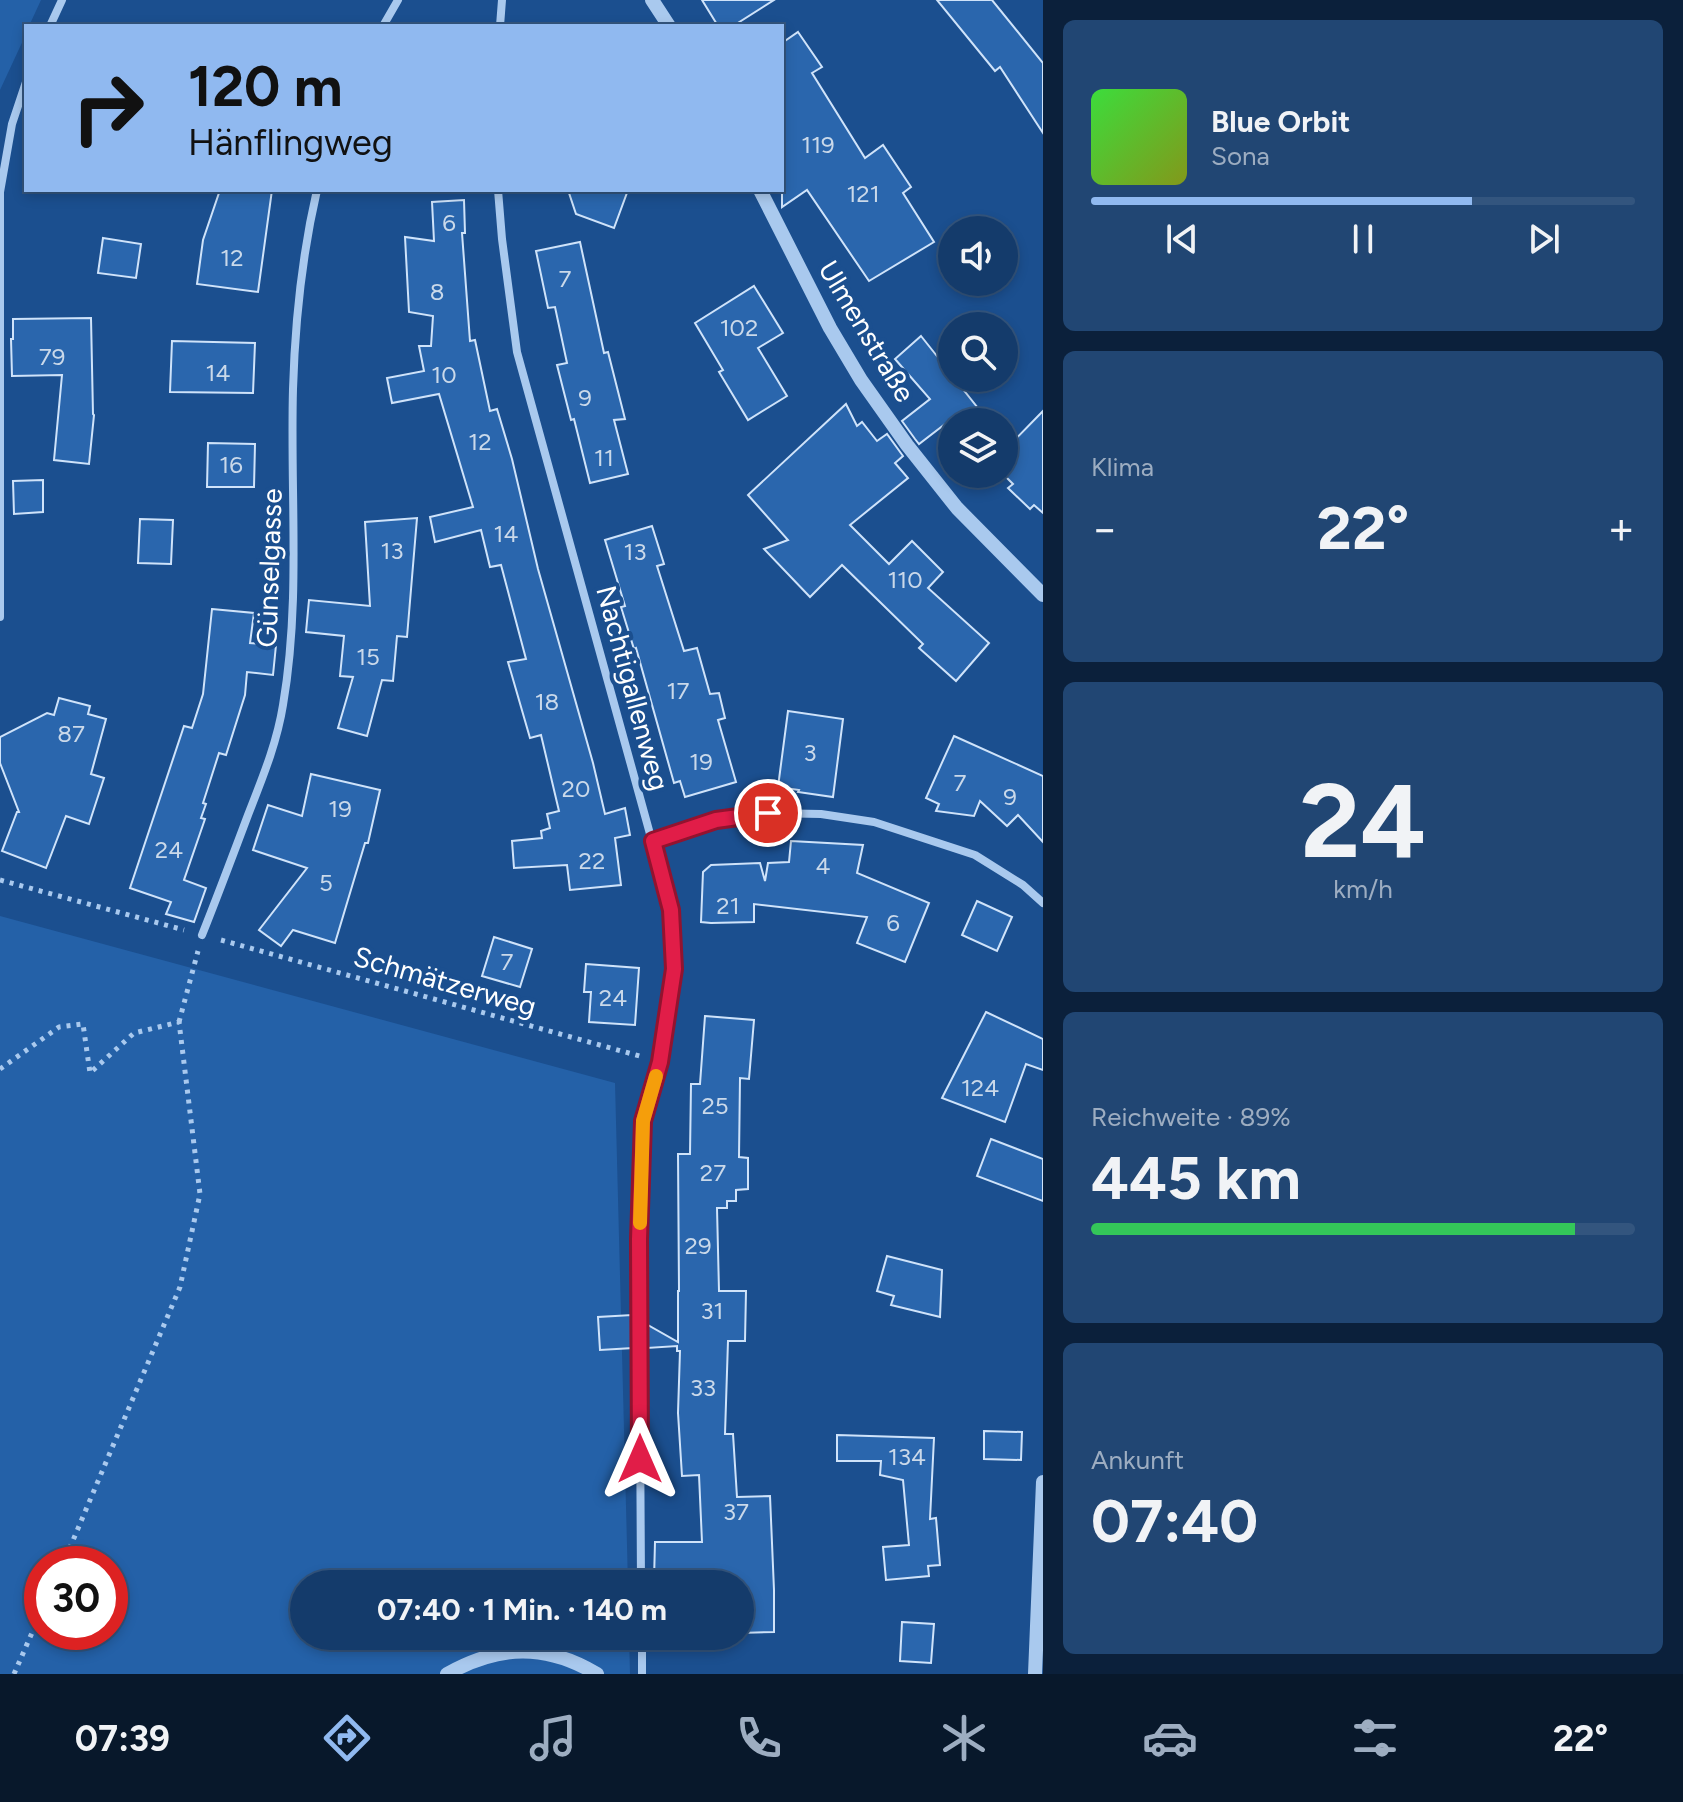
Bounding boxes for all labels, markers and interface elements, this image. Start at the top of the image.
text: 120 m [188,53,343,120]
icon: right [56,56,160,160]
text: Blue Orbit [1211,103,1350,140]
text: Hänflingweg [188,121,393,164]
house number: 119 [801,130,835,159]
text: Sona [1211,140,1270,172]
house number: 121 [846,179,880,208]
house number: 6 [442,208,456,237]
map controls [938,216,1018,488]
button: sound [938,216,1018,296]
icon: previous [1160,217,1204,261]
icon: pause [1341,217,1385,261]
icon: next [1522,217,1566,261]
house number: 12 [220,243,244,272]
street label: Ulmenstraße [811,254,923,408]
house number: 7 [559,264,572,293]
house number: 8 [430,277,444,306]
button: search [938,312,1018,392]
house number: 102 [720,313,758,342]
house number: 79 [39,342,65,371]
house number: 14 [206,358,230,387]
house number: 10 [431,360,457,389]
house number: 9 [578,383,592,412]
button: layers [938,408,1018,488]
house number: 12 [468,427,492,456]
house number: 11 [594,443,614,472]
house number: 16 [219,450,243,479]
text: Klima [1091,451,1154,483]
street label: Günselgasse [249,488,289,648]
text: 22° [1317,492,1409,564]
text: − [1091,502,1118,555]
text: + [1608,502,1635,555]
house number: 14 [494,519,518,548]
house number: 13 [381,536,403,565]
house number: 13 [624,537,646,566]
house number: 110 [887,565,923,594]
street label: Nachtigallenweg [589,582,677,794]
house number: 15 [356,642,380,671]
house number: 17 [667,676,690,705]
house number: 18 [535,687,559,716]
house number: 87 [57,719,85,748]
house number: 3 [803,738,817,767]
house number: 19 [689,747,713,776]
text: 24 [1300,758,1426,883]
house number: 7 [954,768,967,797]
house number: 20 [562,774,590,803]
pin [734,779,802,847]
house number: 9 [1003,782,1017,811]
icon: arrive [746,791,790,835]
house number: 19 [328,794,352,823]
house number: 24 [155,835,183,864]
house number: 22 [579,846,605,875]
house number: 4 [816,851,831,880]
house number: 5 [319,868,333,897]
text: km/h [1333,873,1393,905]
house number: 21 [716,891,740,920]
house number: 6 [886,908,900,937]
street label: Schmätzerweg [350,939,540,1023]
house number: 7 [501,947,514,976]
house number: 24 [599,983,627,1012]
house number: 124 [961,1073,999,1102]
house number: 25 [701,1091,729,1120]
text: Reichweite · 89% [1091,1101,1291,1133]
text: 445 km [1091,1142,1301,1214]
house number: 27 [700,1158,726,1187]
house number: 29 [685,1231,712,1260]
house number: 31 [701,1296,723,1325]
house number: 33 [690,1373,716,1402]
position arrow [598,1417,682,1501]
house number: 134 [888,1442,926,1471]
text: Ankunft [1091,1444,1184,1476]
text: 07:40 [1091,1485,1258,1557]
house number: 37 [723,1497,749,1526]
speed limit sign: 30 [24,1546,128,1650]
text: 07:40 · 1 Min. · 140 m [377,1591,667,1628]
icon: directions [319,1710,375,1766]
icon: music [525,1710,581,1766]
icon: phone [731,1710,787,1766]
icon: climate [936,1710,992,1766]
icon: car [1142,1710,1198,1766]
icon: filters [1347,1710,1403,1766]
text: 07:39 [75,1717,170,1760]
text: 22° [1553,1717,1608,1760]

